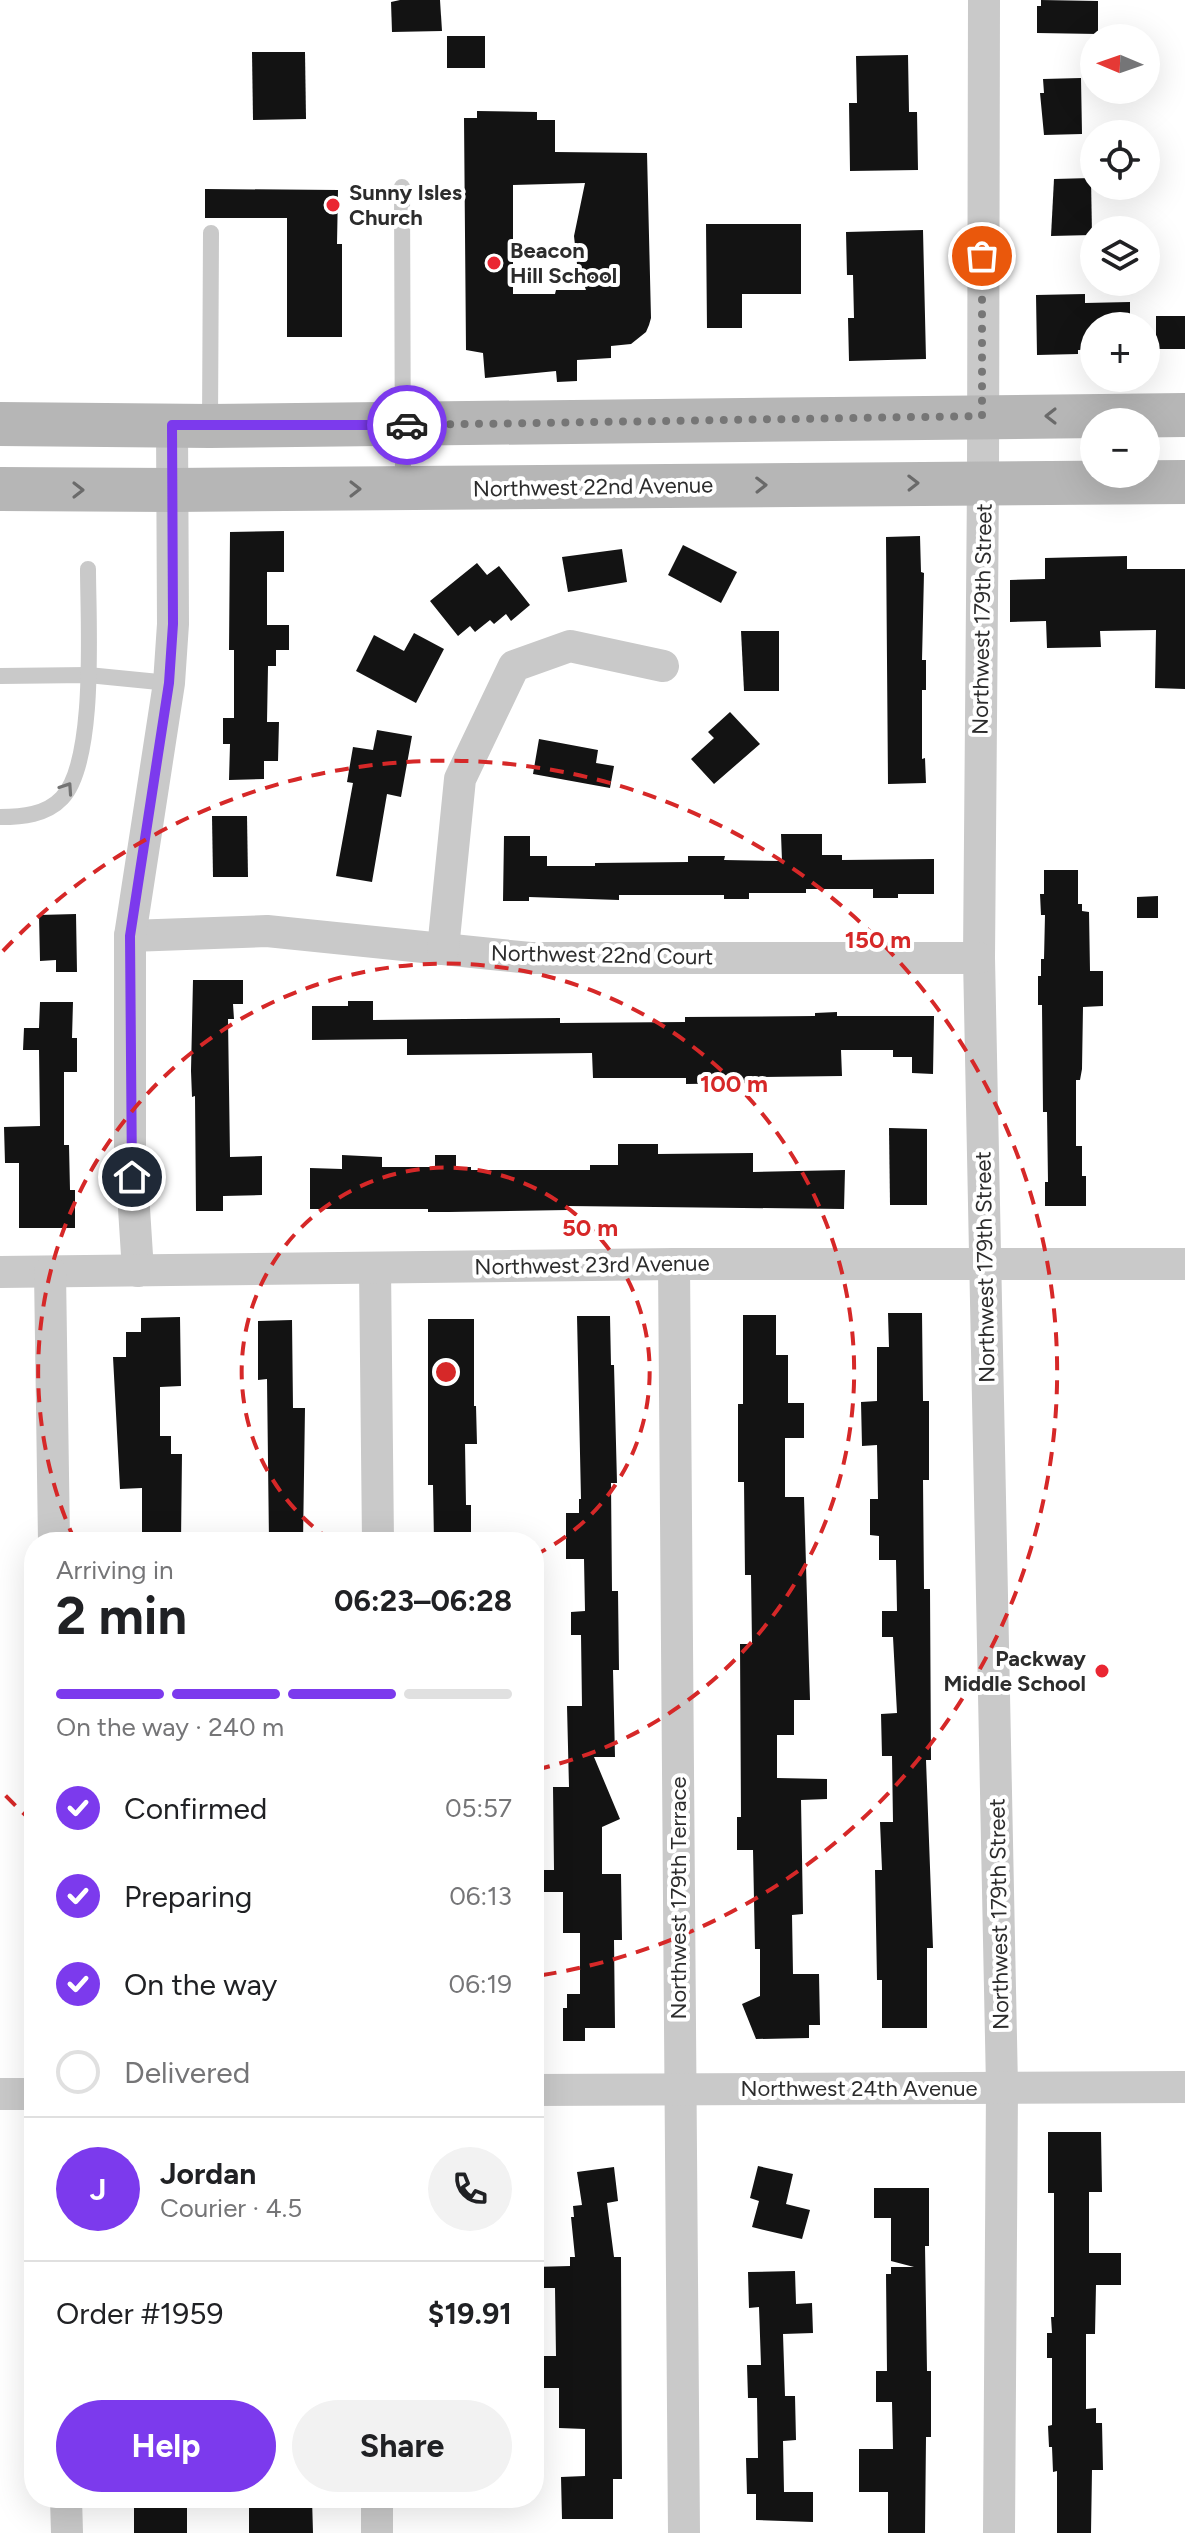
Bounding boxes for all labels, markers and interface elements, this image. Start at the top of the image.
north arrow [1080,24,1160,104]
map controls [1080,24,1160,488]
button: locate [1080,120,1160,200]
place label: Sunny Isles Church [349,179,462,231]
marker: Sunny Isles Church [324,196,342,214]
button: layers [1080,216,1160,296]
pin [948,222,1016,290]
icon: bag [960,234,1004,278]
place label: Beacon Hill School [510,237,617,289]
marker: Beacon Hill School [485,254,503,272]
button: + [1080,312,1160,392]
courier [367,385,447,465]
icon: car [385,403,429,447]
one-way arrow [1044,407,1057,425]
button: − [1080,408,1160,488]
street label: Northwest 22nd Avenue [473,471,713,503]
one-way arrow [907,475,920,492]
one-way arrow [755,476,768,494]
one-way arrow [349,480,362,498]
one-way arrow [72,481,85,499]
street label: Northwest 179th Street [966,503,998,735]
one-way arrow [58,782,73,797]
text: 150 m [845,925,911,954]
street label: Northwest 22nd Court [491,940,713,970]
text: 100 m [700,1069,768,1098]
pin [98,1143,166,1211]
street label: Northwest 179th Street [969,1151,1001,1383]
icon: home [110,1155,154,1199]
text: 50 m [562,1213,618,1242]
street label: Northwest 23rd Avenue [474,1249,710,1281]
centre of rings [432,1358,460,1386]
text: Arriving in [56,1554,174,1586]
text: 06:23–06:28 [334,1582,512,1619]
text: 2 min [56,1585,187,1647]
place label: Packway Middle School [943,1645,1086,1697]
marker: Packway Middle School [1093,1662,1111,1680]
text: On the way · 240 m [56,1711,284,1743]
street label: Northwest 179th Terrace [665,1777,692,2019]
icon: check [56,1786,100,1830]
text: Confirmed [124,1790,267,1827]
text: 05:57 [445,1792,512,1824]
street label: Northwest 179th Street [983,1798,1015,2030]
icon: check [56,1874,100,1918]
text: Preparing [124,1878,252,1915]
text: 06:13 [449,1880,512,1912]
icon: check [56,1962,100,2006]
text: On the way [124,1966,277,2003]
text: 06:19 [449,1968,512,2000]
text: Delivered [124,2054,250,2091]
street label: Northwest 24th Avenue [740,2075,978,2102]
button: phone [428,2147,512,2231]
text: Jordan [160,2155,256,2192]
text: J [90,2171,106,2208]
text: Courier · 4.5 [160,2192,302,2224]
text: Order #1959 [56,2295,223,2332]
text: $19.91 [428,2295,512,2332]
button: Help [56,2400,276,2492]
button: Share [292,2400,512,2492]

